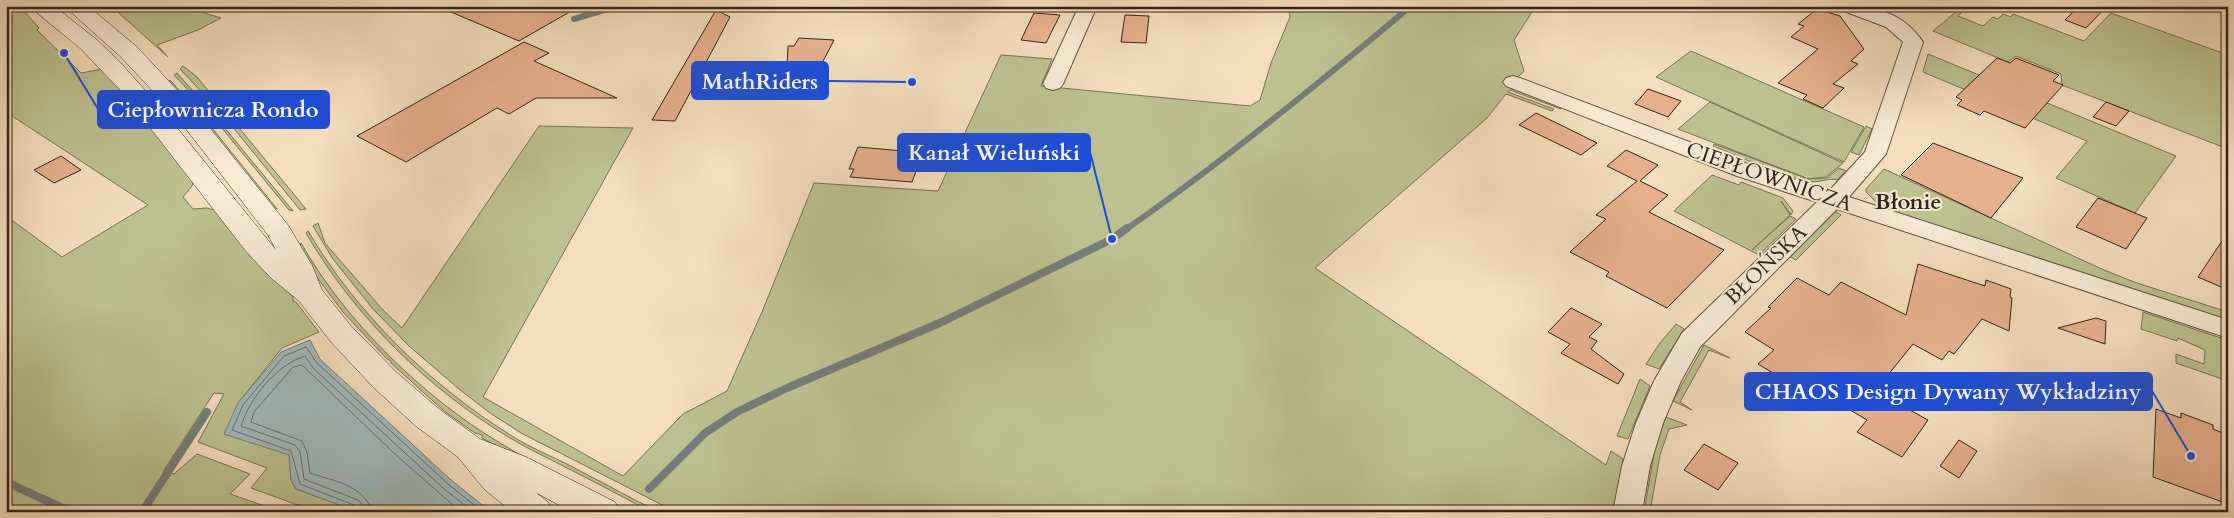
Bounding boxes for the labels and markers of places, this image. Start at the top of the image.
callout: MathRiders [692,62,828,99]
callout: Ciepłownicza Rondo [98,91,329,128]
callout: Kanał Wieluński [898,134,1090,171]
callout: CHAOS Design Dywany Wykładziny [1745,373,2152,410]

